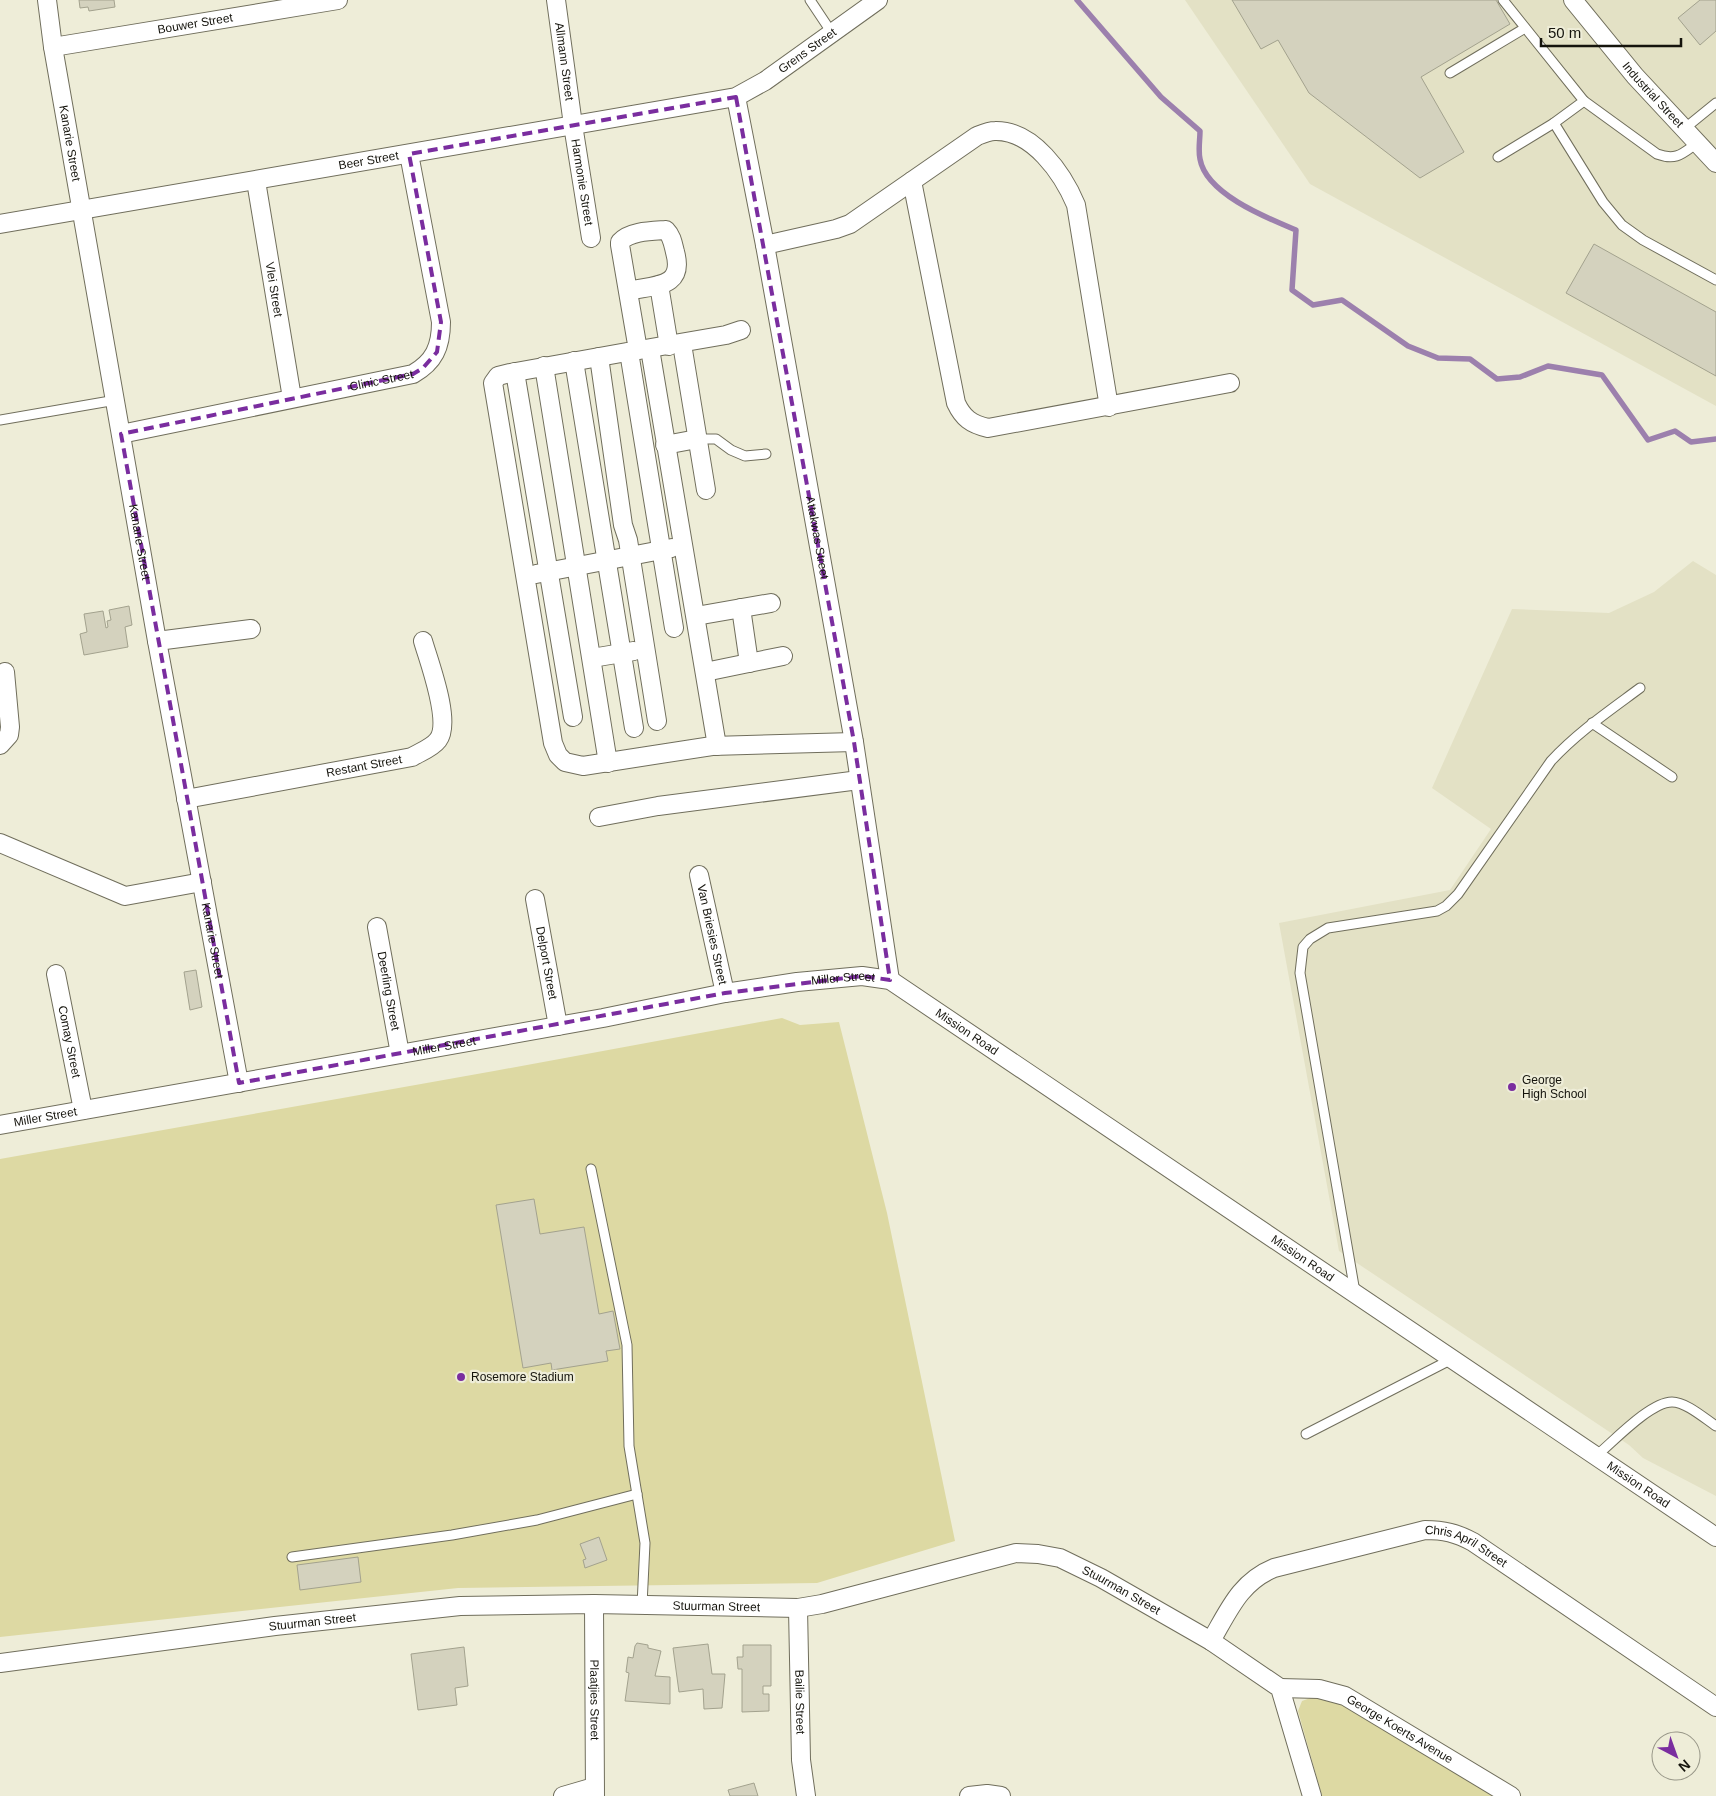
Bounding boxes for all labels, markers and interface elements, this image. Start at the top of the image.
street label: Bouwer Street [156,10,234,37]
scale bar [1541,15,1681,47]
street label: Allmann Street [552,21,577,102]
text: 50 m [1548,24,1581,41]
street label: Grens Street [775,25,840,76]
street label: Industrial Street [1619,59,1687,131]
street label: Kanarie Street [56,104,83,183]
street label: Harmonie Street [568,138,596,227]
street label: Beer Street [337,148,400,172]
street label: Vlei Street [263,261,286,319]
street label: Clinic Street [348,367,415,394]
street label: Attakwas Street [803,495,832,581]
street label: Kanarie Street [126,503,153,582]
street label: Restant Street [325,752,404,780]
street label: Van Briesies Street [694,883,730,987]
street label: Kanarie Street [199,901,227,980]
street label: Delport Street [533,925,560,1001]
street label: Deerling Street [375,950,403,1032]
street label: Miller Street [810,969,877,988]
street label: Comay Street [55,1004,84,1080]
street label: Mission Road [933,1006,1001,1058]
street label: Miller Street [411,1034,478,1059]
place label: George High School [1522,1073,1587,1101]
marker: George High School [1506,1081,1518,1093]
street label: Miller Street [13,1104,79,1129]
street label: Mission Road [1269,1232,1337,1284]
place label: Rosemore Stadium [471,1370,574,1384]
marker: Rosemore Stadium [455,1371,467,1383]
street label: Mission Road [1604,1459,1672,1511]
street label: Chris April Street [1425,1523,1510,1570]
street label: Stuurman Street [1080,1563,1163,1618]
street label: Stuurman Street [673,1599,761,1614]
street label: Stuurman Street [268,1610,357,1634]
street label: Plaatjies Street [587,1660,602,1741]
street label: Bailie Street [792,1669,808,1735]
street label: George Koerts Avenue [1344,1692,1456,1767]
north arrow [1651,1731,1701,1781]
text: N [1675,1756,1694,1775]

